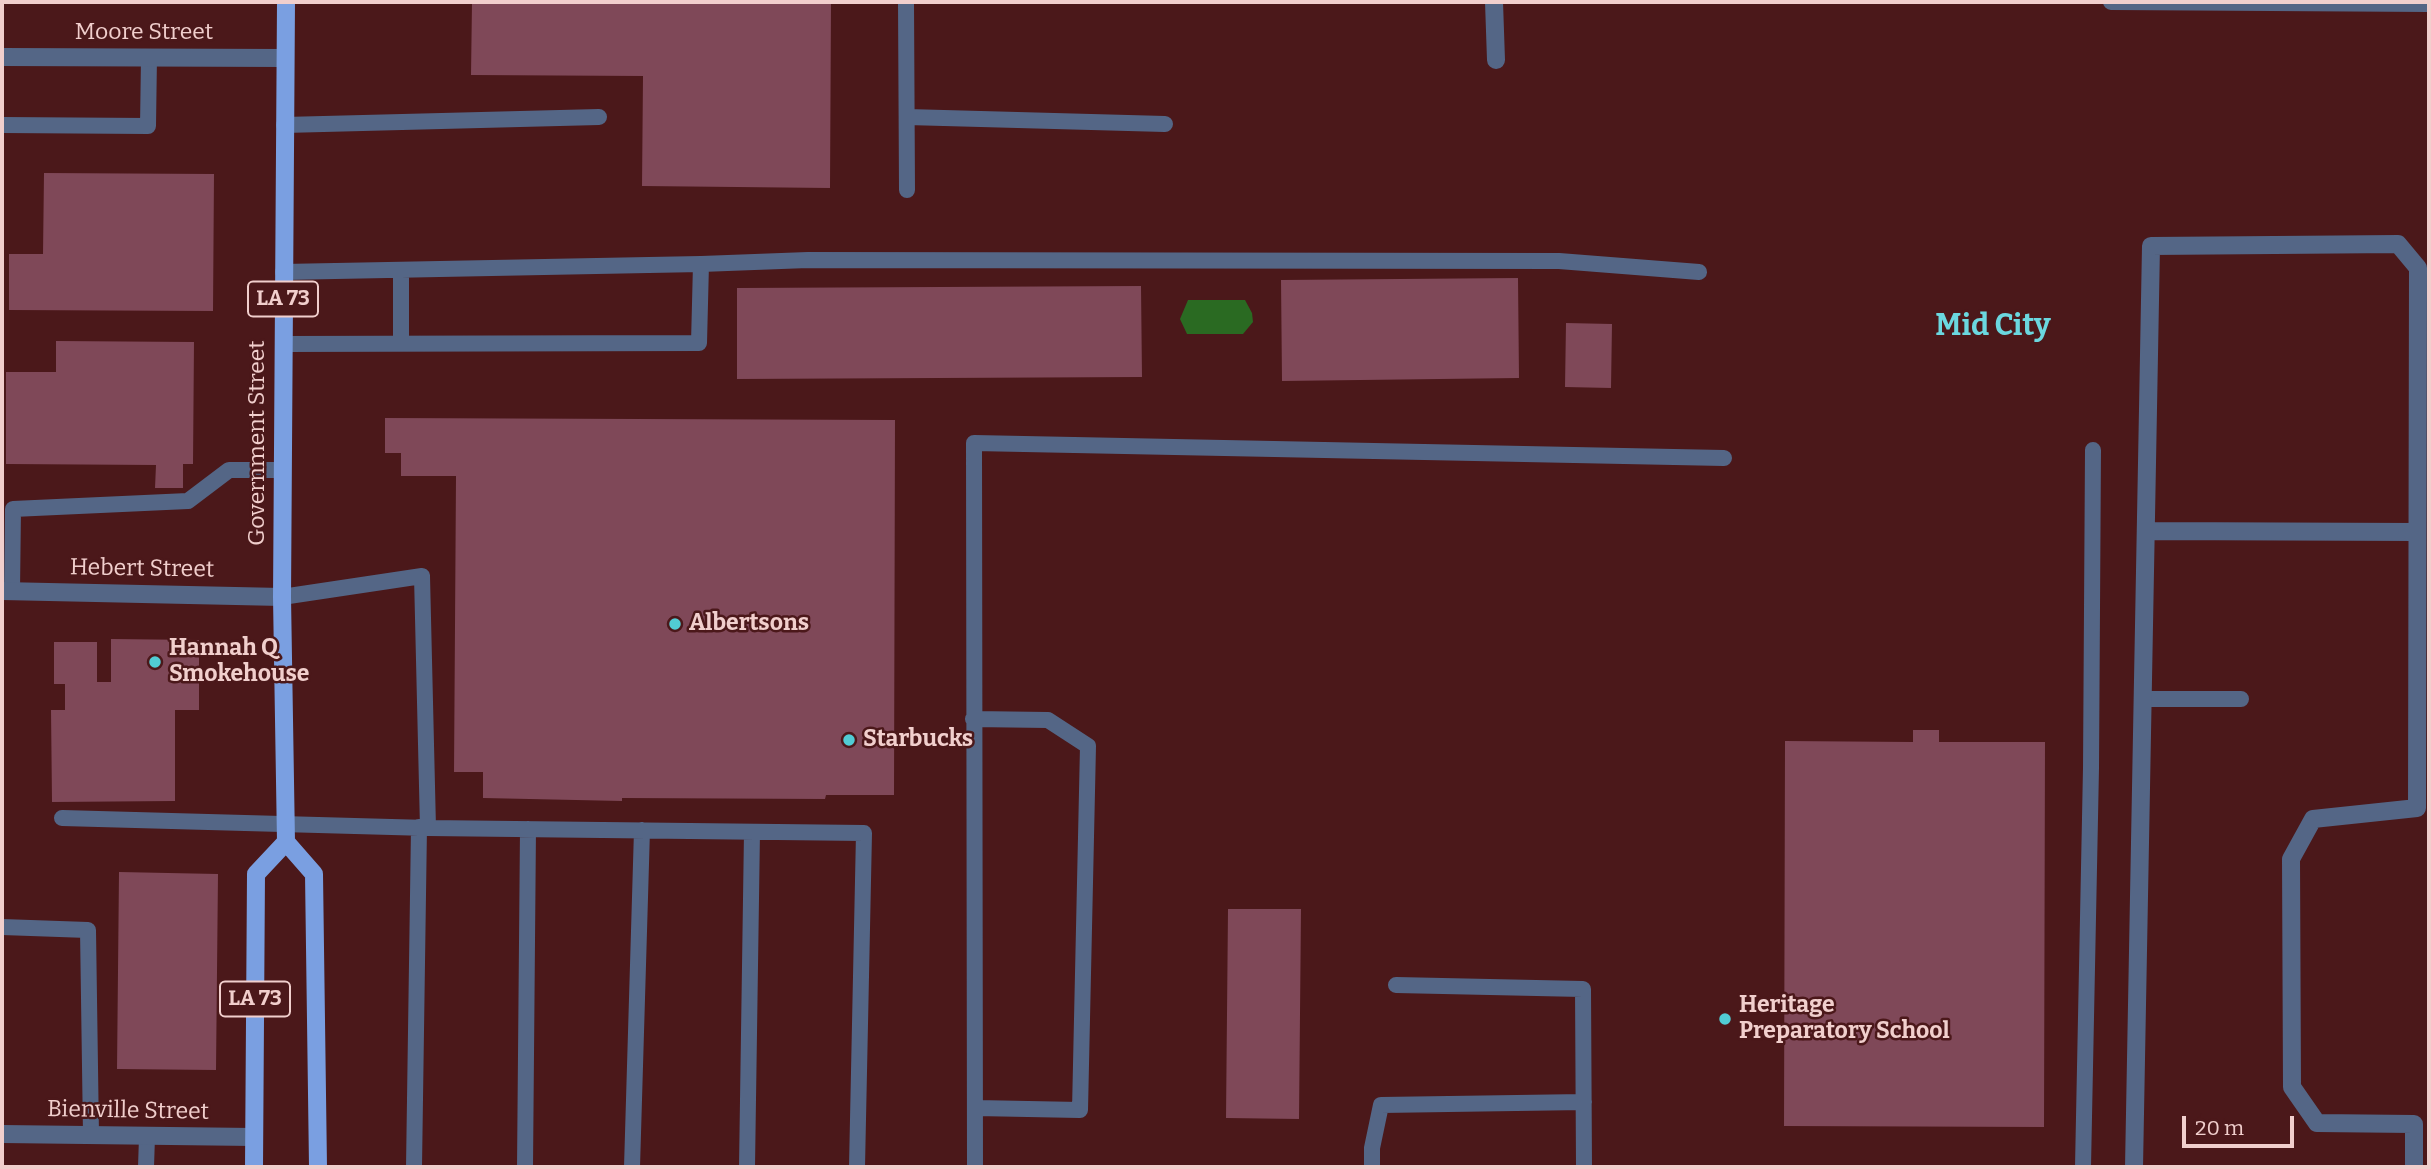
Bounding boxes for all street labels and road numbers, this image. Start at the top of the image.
street label: Moore Street [75,19,213,47]
road number: LA 73 [248,282,318,316]
street label: Government Street [244,340,272,546]
street label: Hebert Street [70,554,214,584]
road number: LA 73 [220,982,290,1016]
street label: Bienville Street [47,1096,209,1126]

